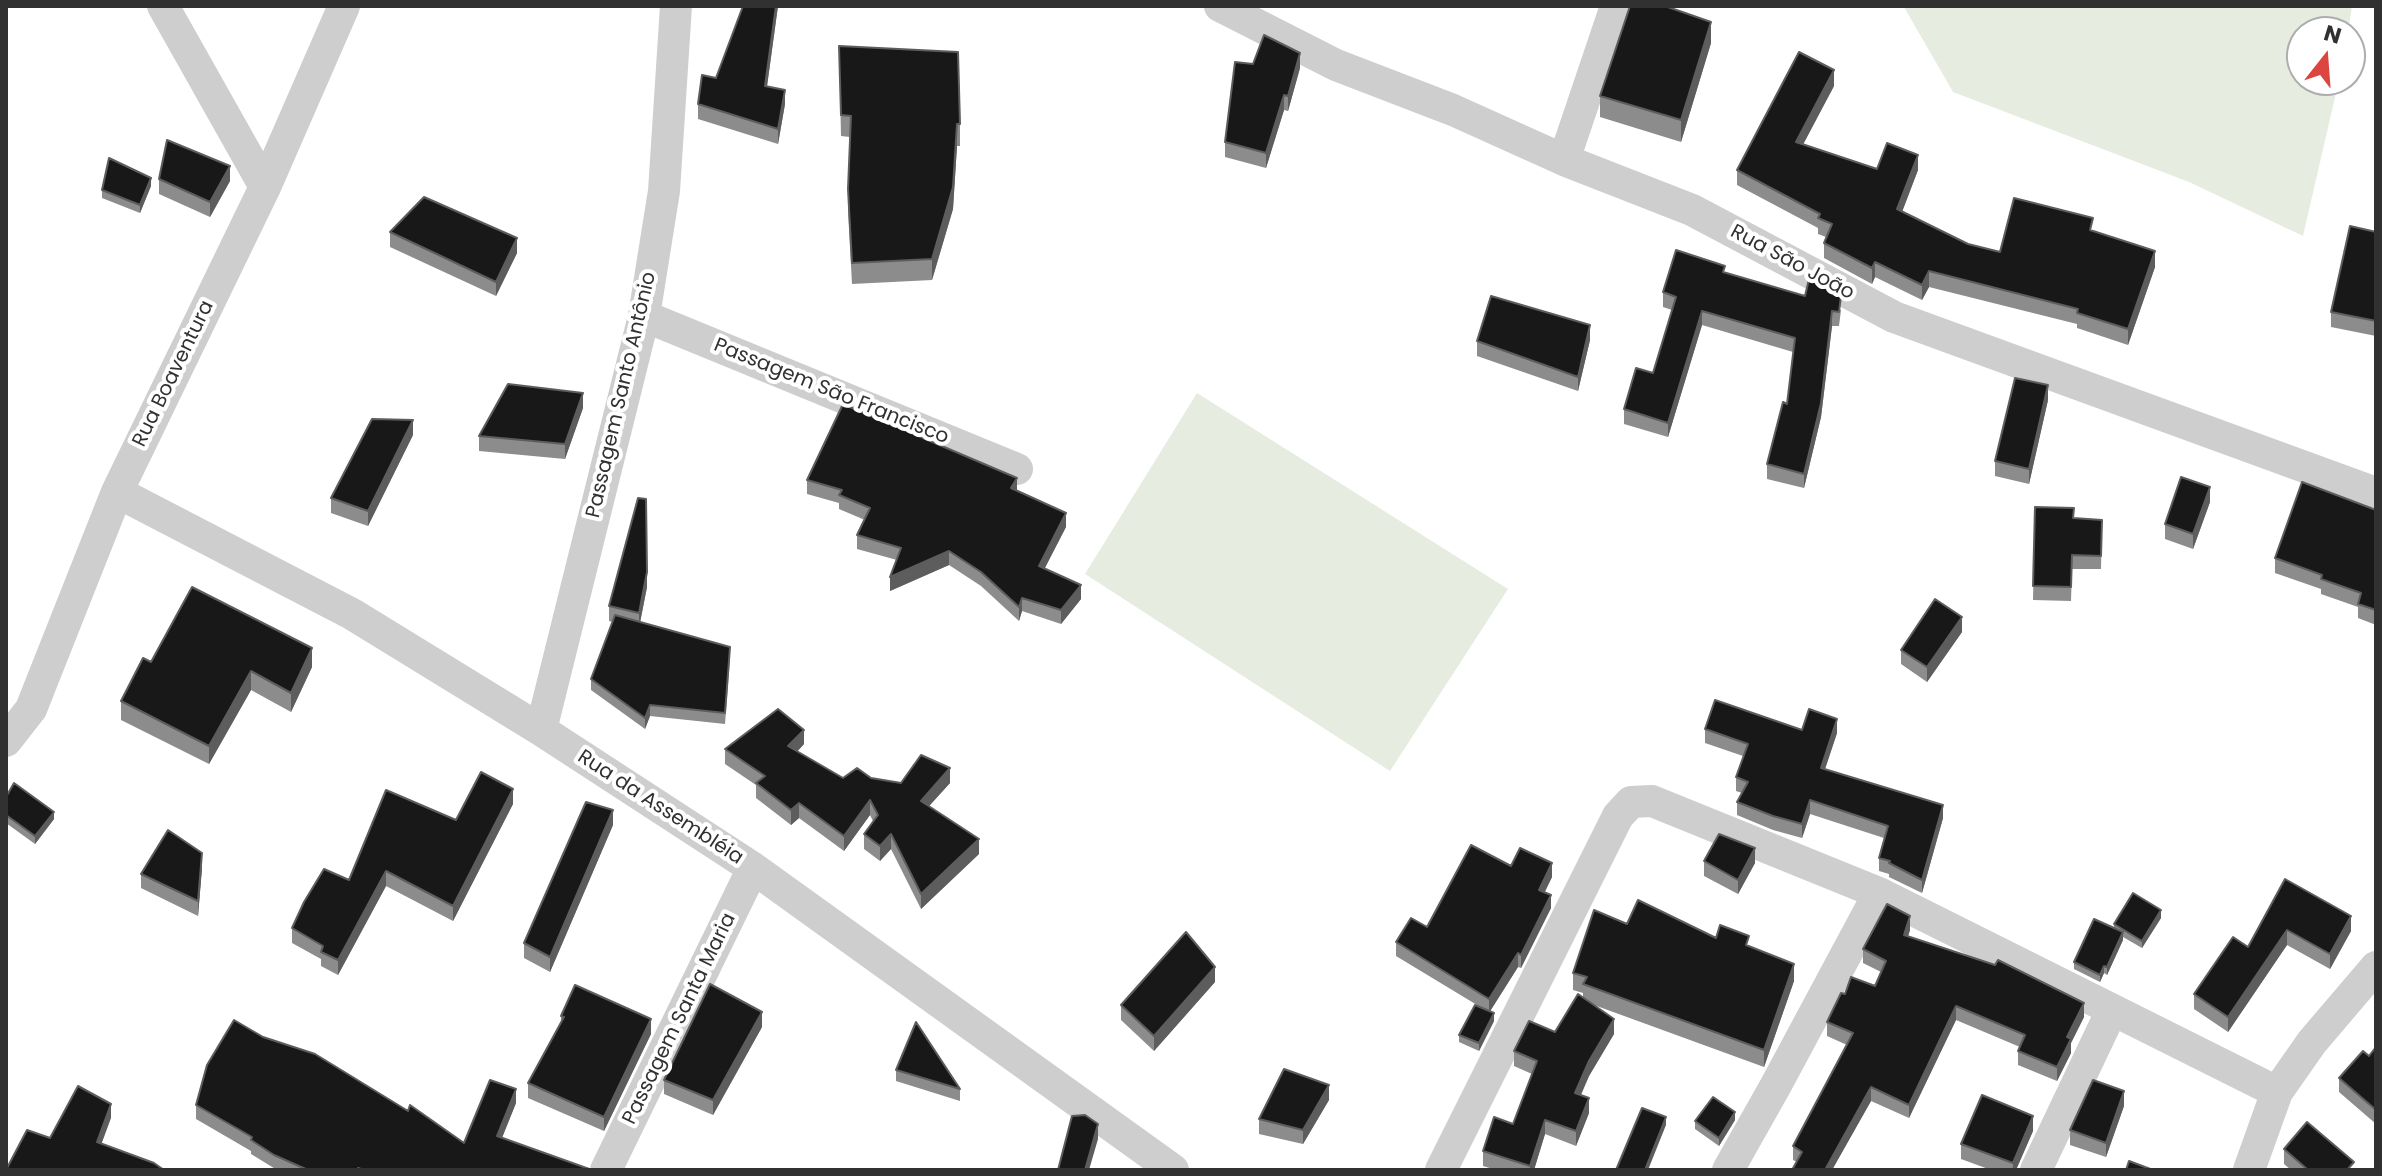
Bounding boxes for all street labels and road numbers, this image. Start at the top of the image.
street label: Rua São João [1726,220,1858,306]
street label: Passagem Santo Antônio [582,270,662,520]
street label: Rua Boaventura [128,297,220,451]
street label: Passagem São Francisco [710,334,952,450]
street label: Rua da Assembléia [573,745,747,871]
street label: Passagem Santa Maria [618,909,742,1129]

